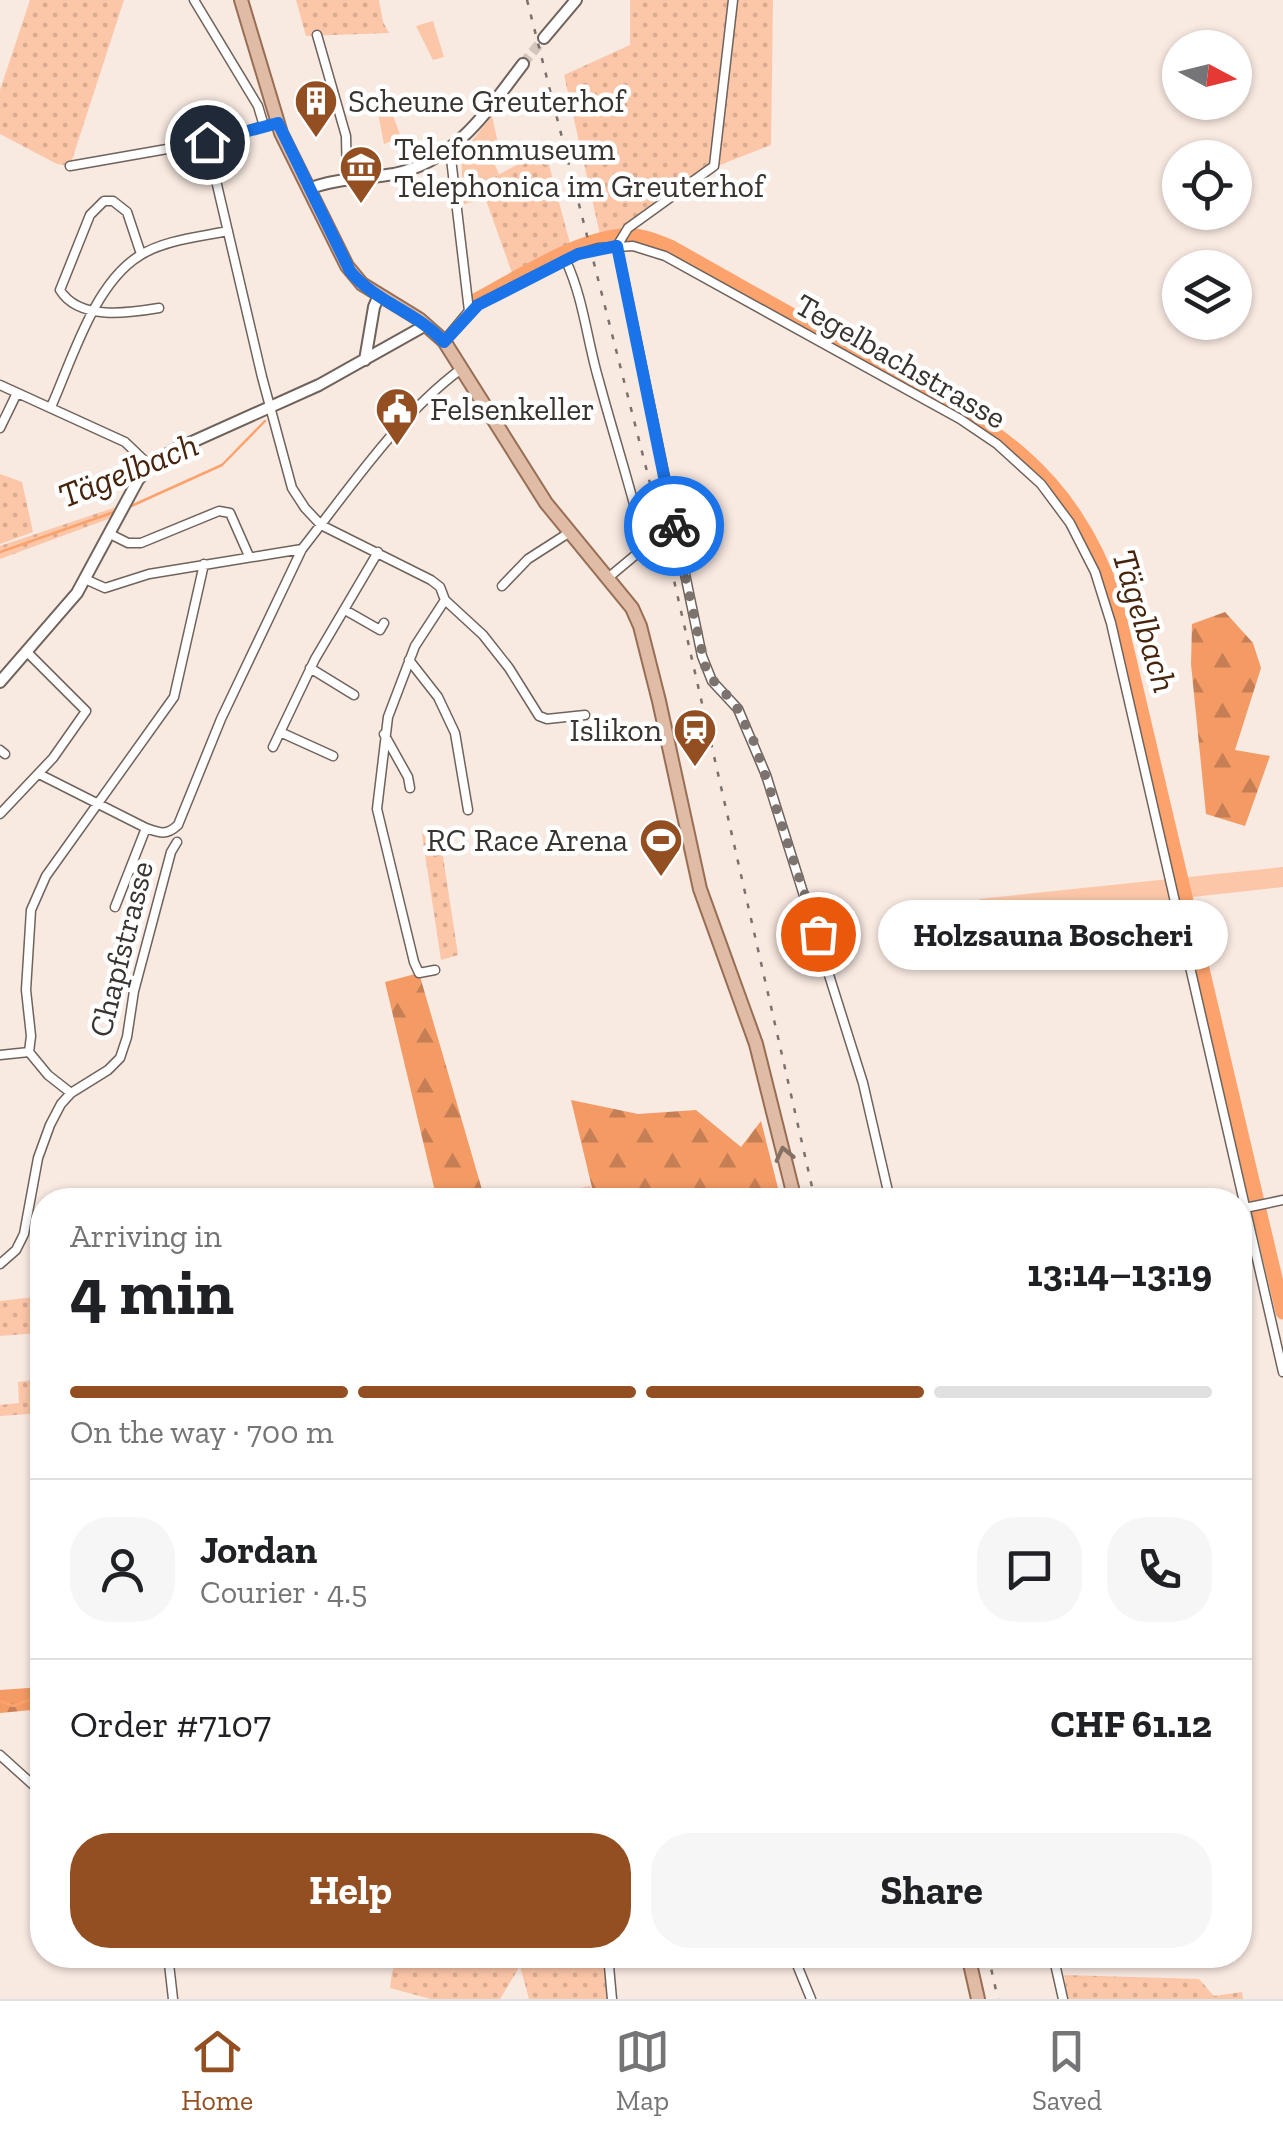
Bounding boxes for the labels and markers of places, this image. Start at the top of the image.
building icon: Scheune Greuterhof [293,78,339,139]
place label: Scheune Greuterhof [348,82,627,120]
pin [165,100,250,185]
place label: Telefonmuseum Telephonica im Greuterhof [394,130,767,205]
museum icon: Telefonmuseum Telephonica im Greuterhof [338,144,384,205]
public building icon: Felsenkeller [374,386,420,447]
place label: Felsenkeller [430,390,595,428]
station icon: Islikon [672,707,718,768]
place label: Islikon [570,711,663,749]
sports icon: RC Race Arena [638,817,684,878]
place label: RC Race Arena [426,821,628,859]
pin [776,892,861,977]
callout: Holzsauna Boscheri [878,899,1228,969]

